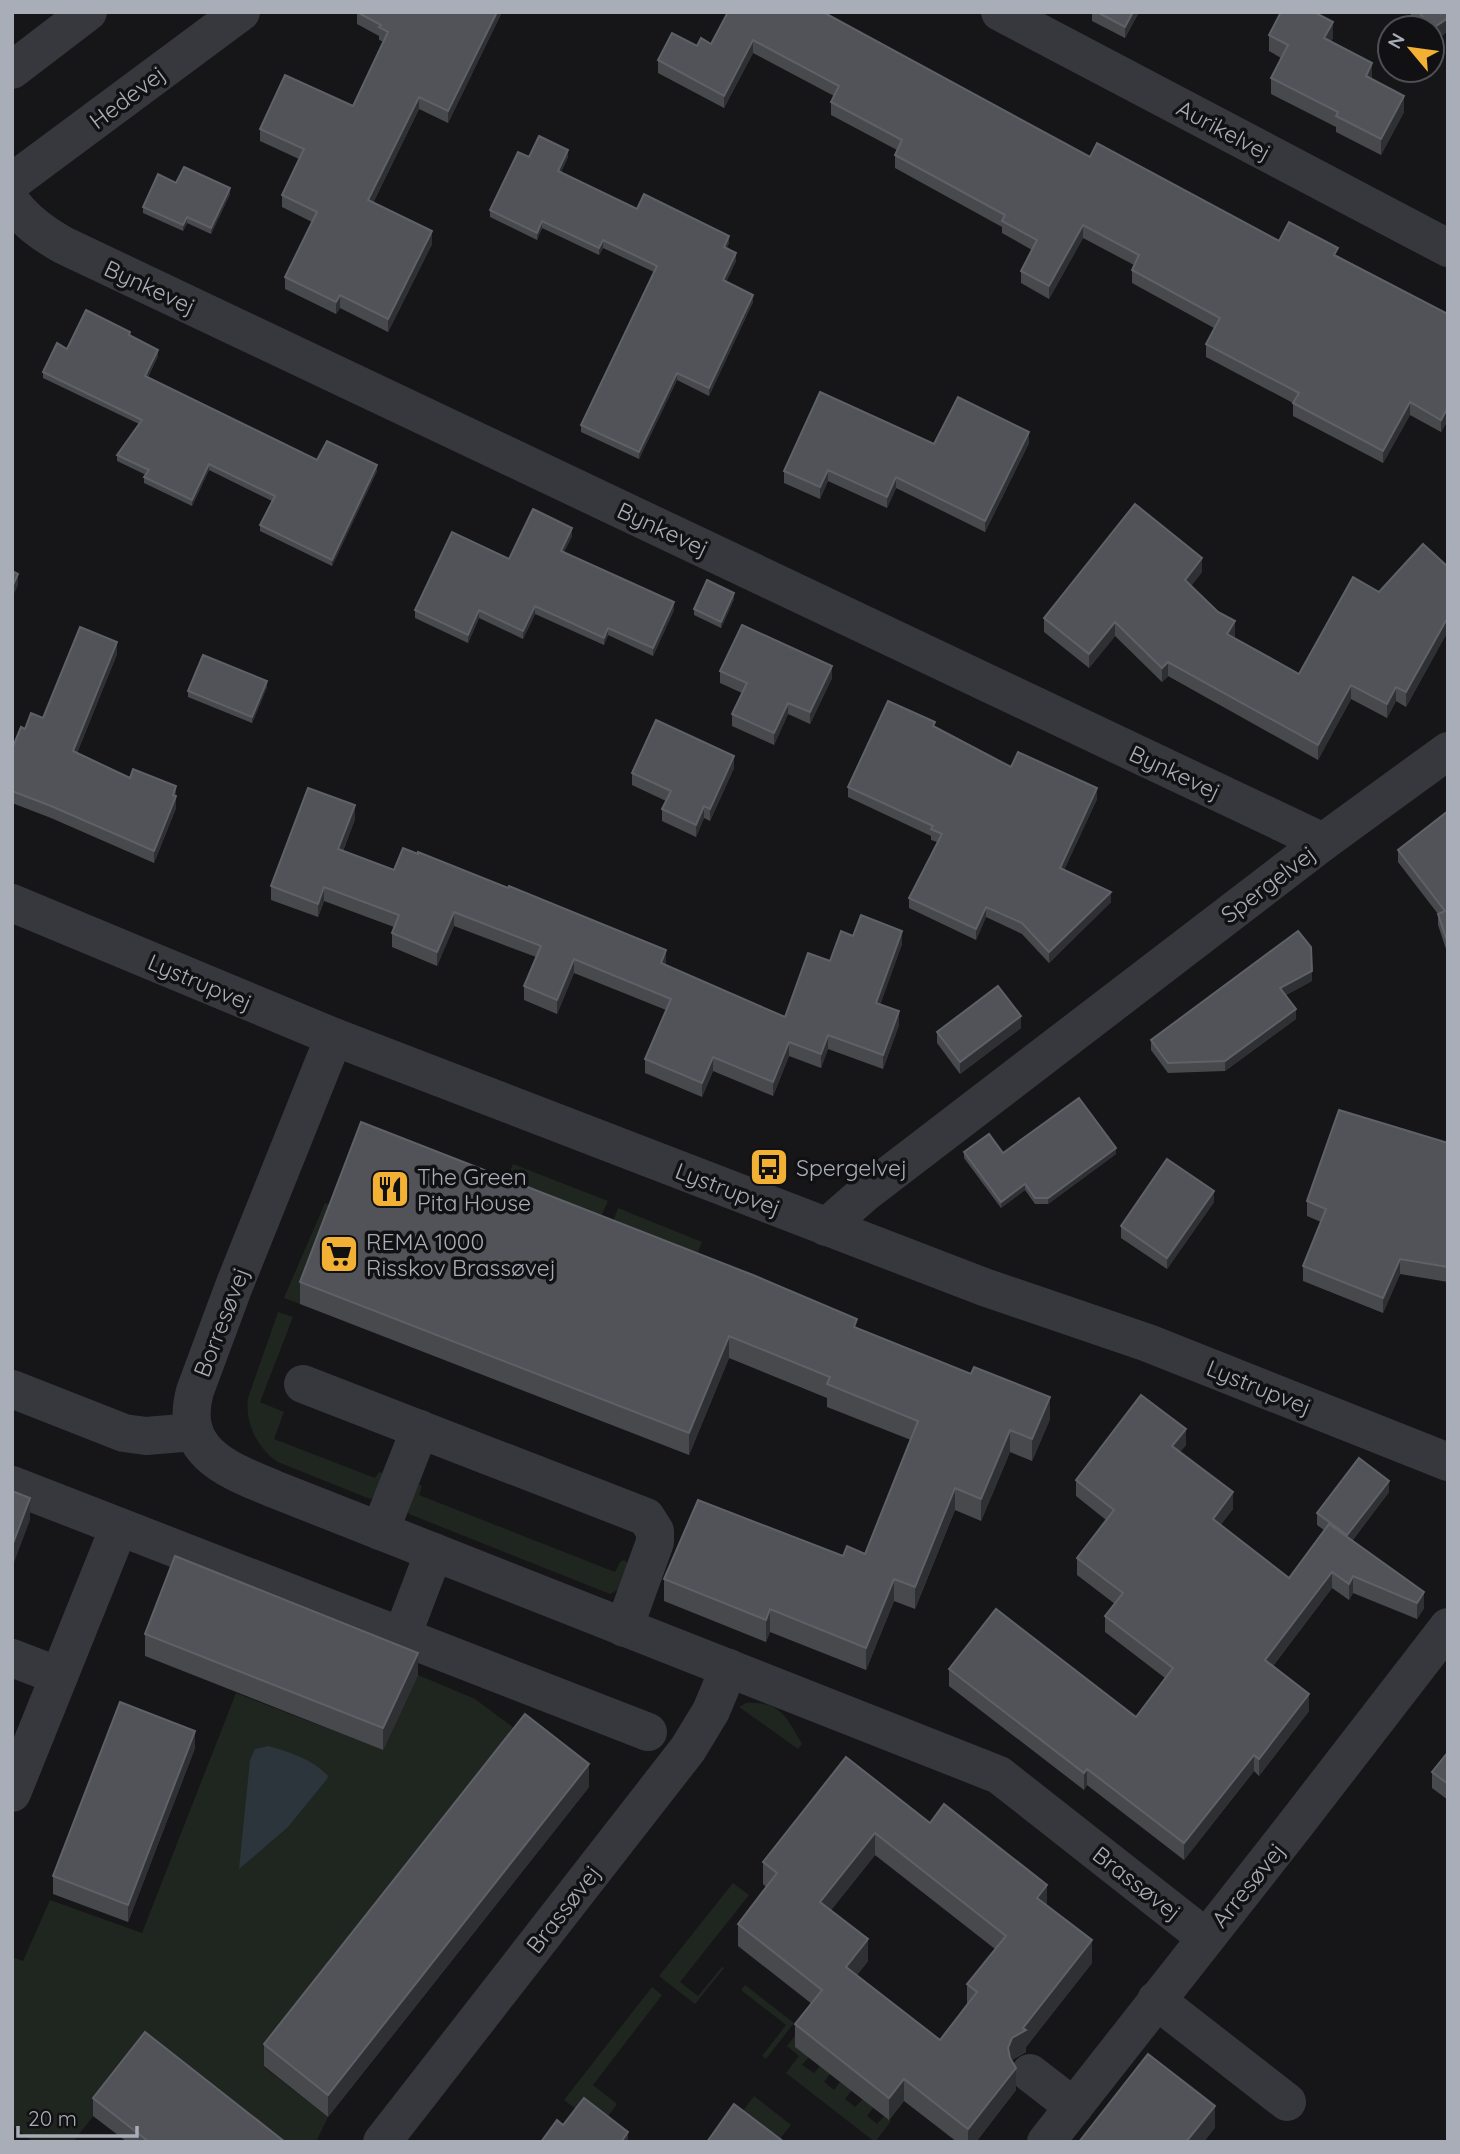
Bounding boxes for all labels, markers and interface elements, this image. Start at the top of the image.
north arrow [1376,14,1446,84]
text: N [1382,29,1410,53]
street label: Hedevej [83,59,171,135]
street label: Aurikelvej [1172,93,1276,167]
street label: Bynkevej [100,253,200,321]
street label: Bynkevej [613,495,713,563]
street label: Bynkevej [1125,738,1225,806]
street label: Spergelvej [1215,839,1321,929]
street label: Lystrupvej [144,947,256,1017]
bus stop icon: Spergelvej [748,1146,790,1188]
place label: Spergelvej [796,1153,907,1182]
street label: Lystrupvej [671,1156,785,1222]
place label: The Green Pita House [417,1162,531,1217]
restaurant icon: The Green Pita House [369,1168,411,1210]
place label: REMA 1000 Risskov Brassøvej [366,1227,556,1282]
supermarket icon: REMA 1000 Risskov Brassøvej [318,1233,360,1275]
street label: Borresøvej [187,1263,255,1381]
street label: Lystrupvej [1202,1353,1316,1421]
street label: Arresøvej [1205,1837,1291,1933]
street label: Brassøvej [1087,1840,1187,1926]
street label: Brassøvej [520,1859,606,1959]
scale bar [18,2094,136,2138]
text: 20 m [28,2105,77,2131]

